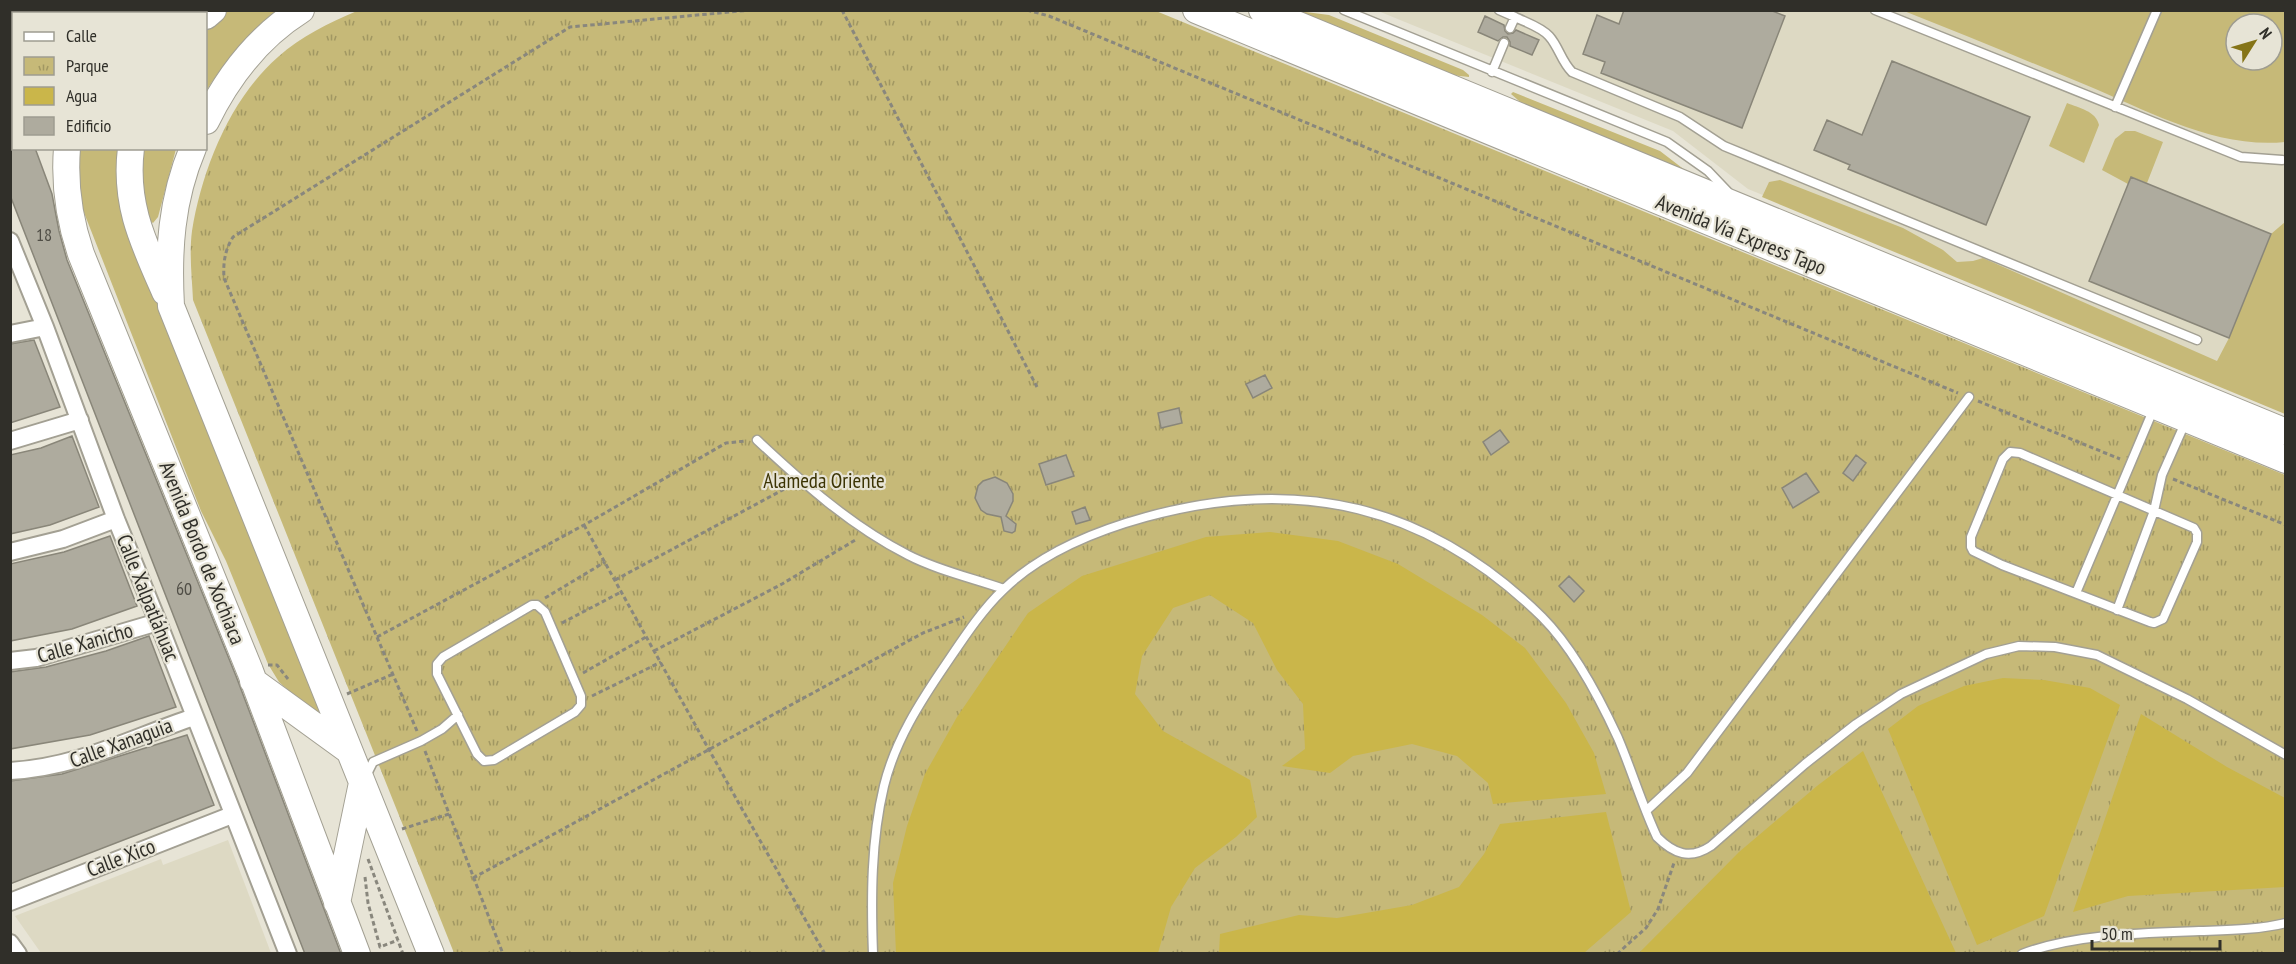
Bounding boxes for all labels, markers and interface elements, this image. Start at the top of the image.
legend [12,12,207,150]
north arrow [2224,12,2284,72]
text: Calle [66,24,97,47]
text: N [2255,24,2277,42]
text: Parque [66,54,109,77]
text: Agua [66,84,97,107]
text: Edificio [66,114,112,137]
street label: Avenida Vía Express Tapo [1652,188,1830,281]
house number: 18 [36,223,52,246]
street label: Avenida Bordo de Xochiaca [153,457,252,648]
park label: Alameda Oriente [763,467,885,494]
street label: Calle Xalpatláhuac [111,530,186,666]
house number: 60 [176,577,192,600]
street label: Calle Xanicho [34,616,136,669]
street label: Calle Xanaguia [66,711,176,774]
street label: Calle Xico [83,832,159,883]
scale bar [2092,913,2220,951]
text: 50 m [2101,922,2133,945]

